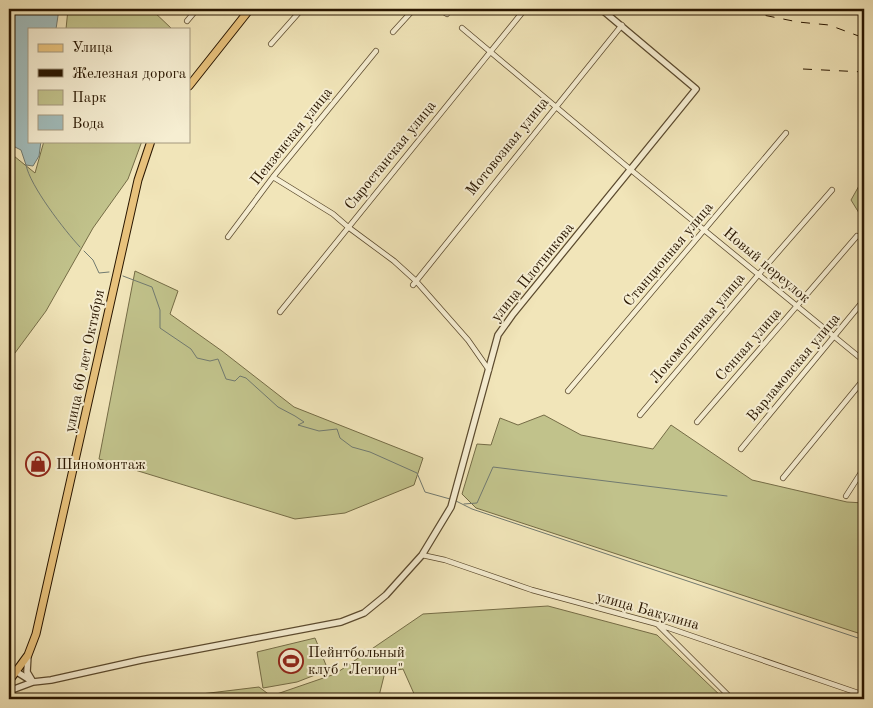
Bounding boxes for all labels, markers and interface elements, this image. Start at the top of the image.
legend [28,28,190,142]
text: Улица [72,41,113,56]
text: Железная дорога [72,67,187,82]
street label: Пензенская улица [248,85,336,188]
text: Парк [72,91,107,106]
street label: Мотовозная улица [464,94,553,199]
street label: Сыростанская улица [343,98,440,213]
text: Вода [72,117,105,132]
street label: Станционная улица [621,200,717,310]
street label: улица Плотникова [489,220,578,325]
street label: Новый переулок [720,226,813,307]
street label: Локомотивная улица [648,271,749,387]
street label: улица 60 лет Октября [63,288,108,434]
street label: Сенная улица [714,305,785,384]
street label: Варламовская улица [745,311,844,425]
shop icon: Шиномонтаж [25,451,51,477]
place label: Шиномонтаж [56,458,146,473]
street label: улица Бакулина [594,590,701,633]
place label: Пейнтбольный клуб "Легион" [308,646,405,678]
sports icon: Пейнтбольный клуб "Легион" [278,648,304,674]

